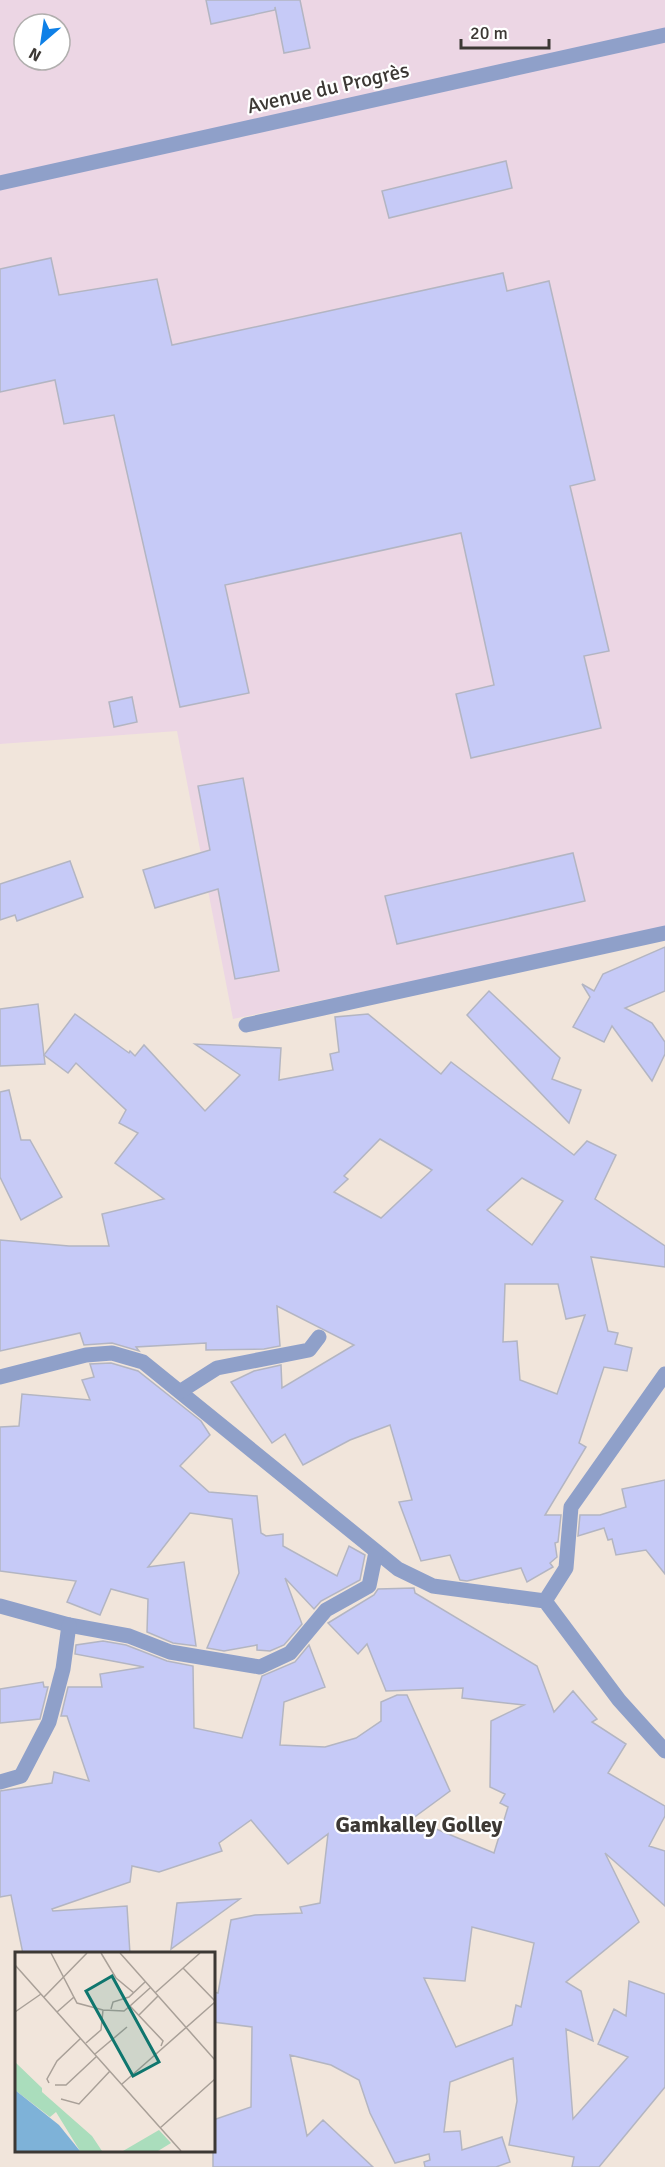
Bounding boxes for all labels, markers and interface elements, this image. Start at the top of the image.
north arrow [12,12,72,72]
scale bar [461,12,550,50]
text: 20 m [470,22,508,44]
text: N [25,43,45,66]
street label: Avenue du Progrès [244,57,412,119]
district label: Gamkalley Golley [335,1811,503,1838]
inset map [15,1952,214,2152]

